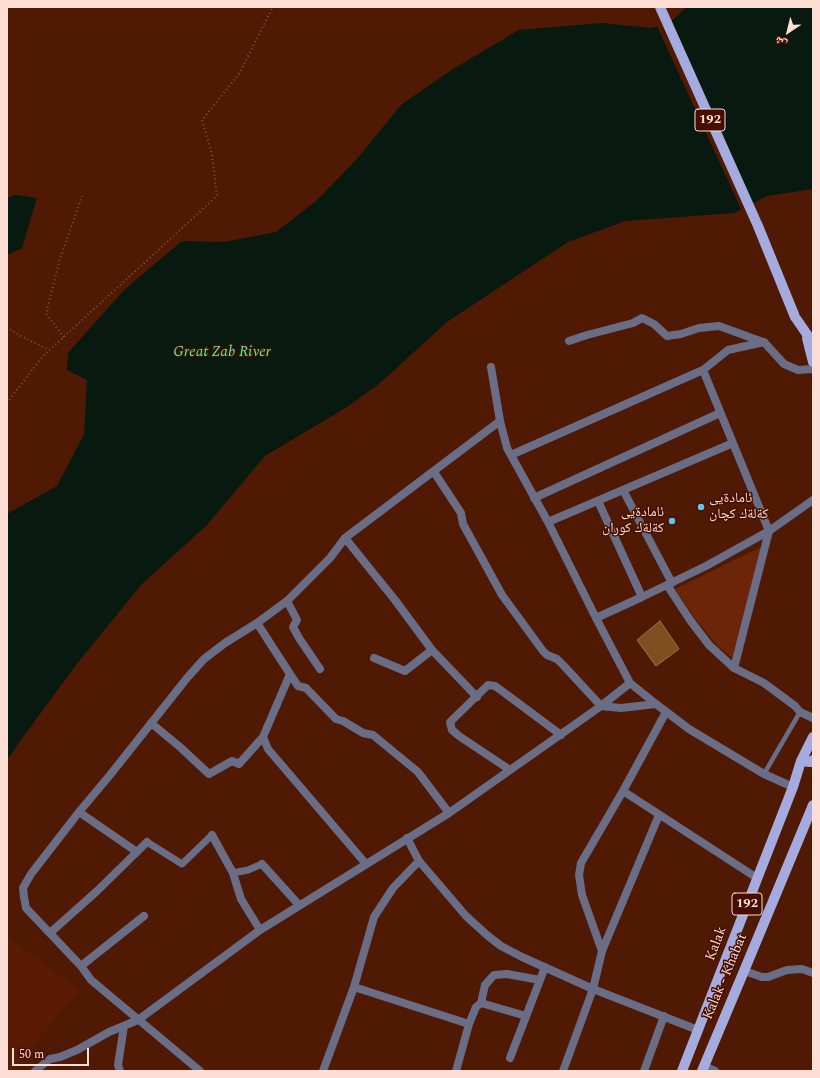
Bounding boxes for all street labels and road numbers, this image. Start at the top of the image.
road number: 192 [695,109,725,131]
road number: 192 [732,893,762,915]
street label: Kalak [703,925,731,963]
street label: Kalak - Khabat [700,931,752,1023]

